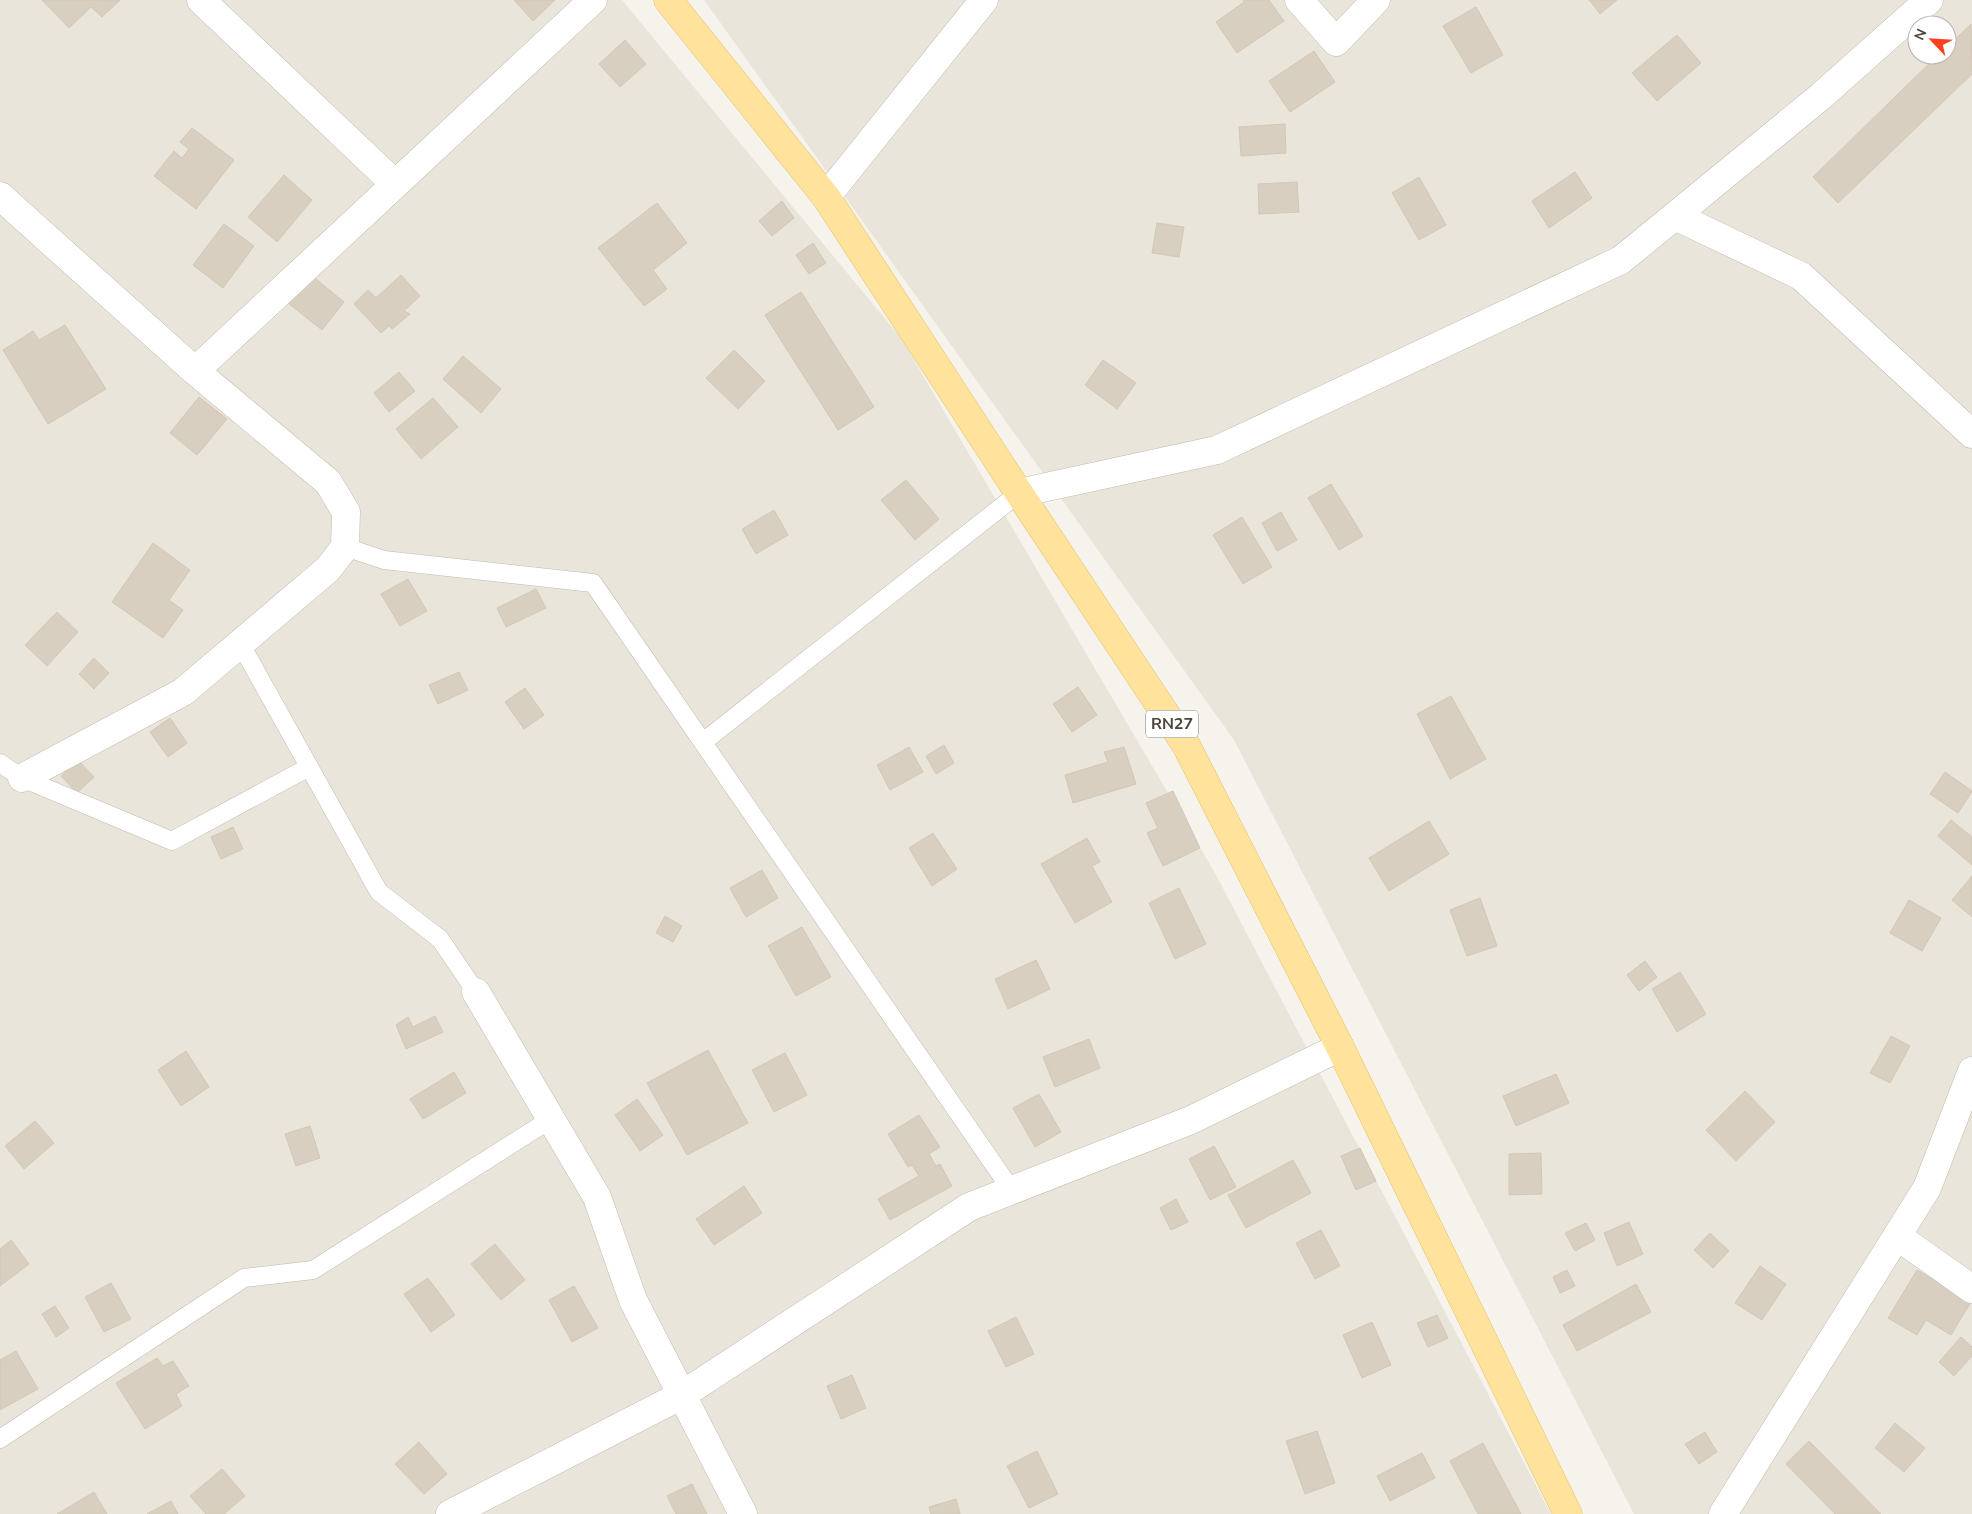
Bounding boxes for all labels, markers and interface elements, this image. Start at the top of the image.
north arrow [1907,15,1957,65]
text: N [1910,26,1931,43]
road number: RN27 [1146,711,1198,738]

